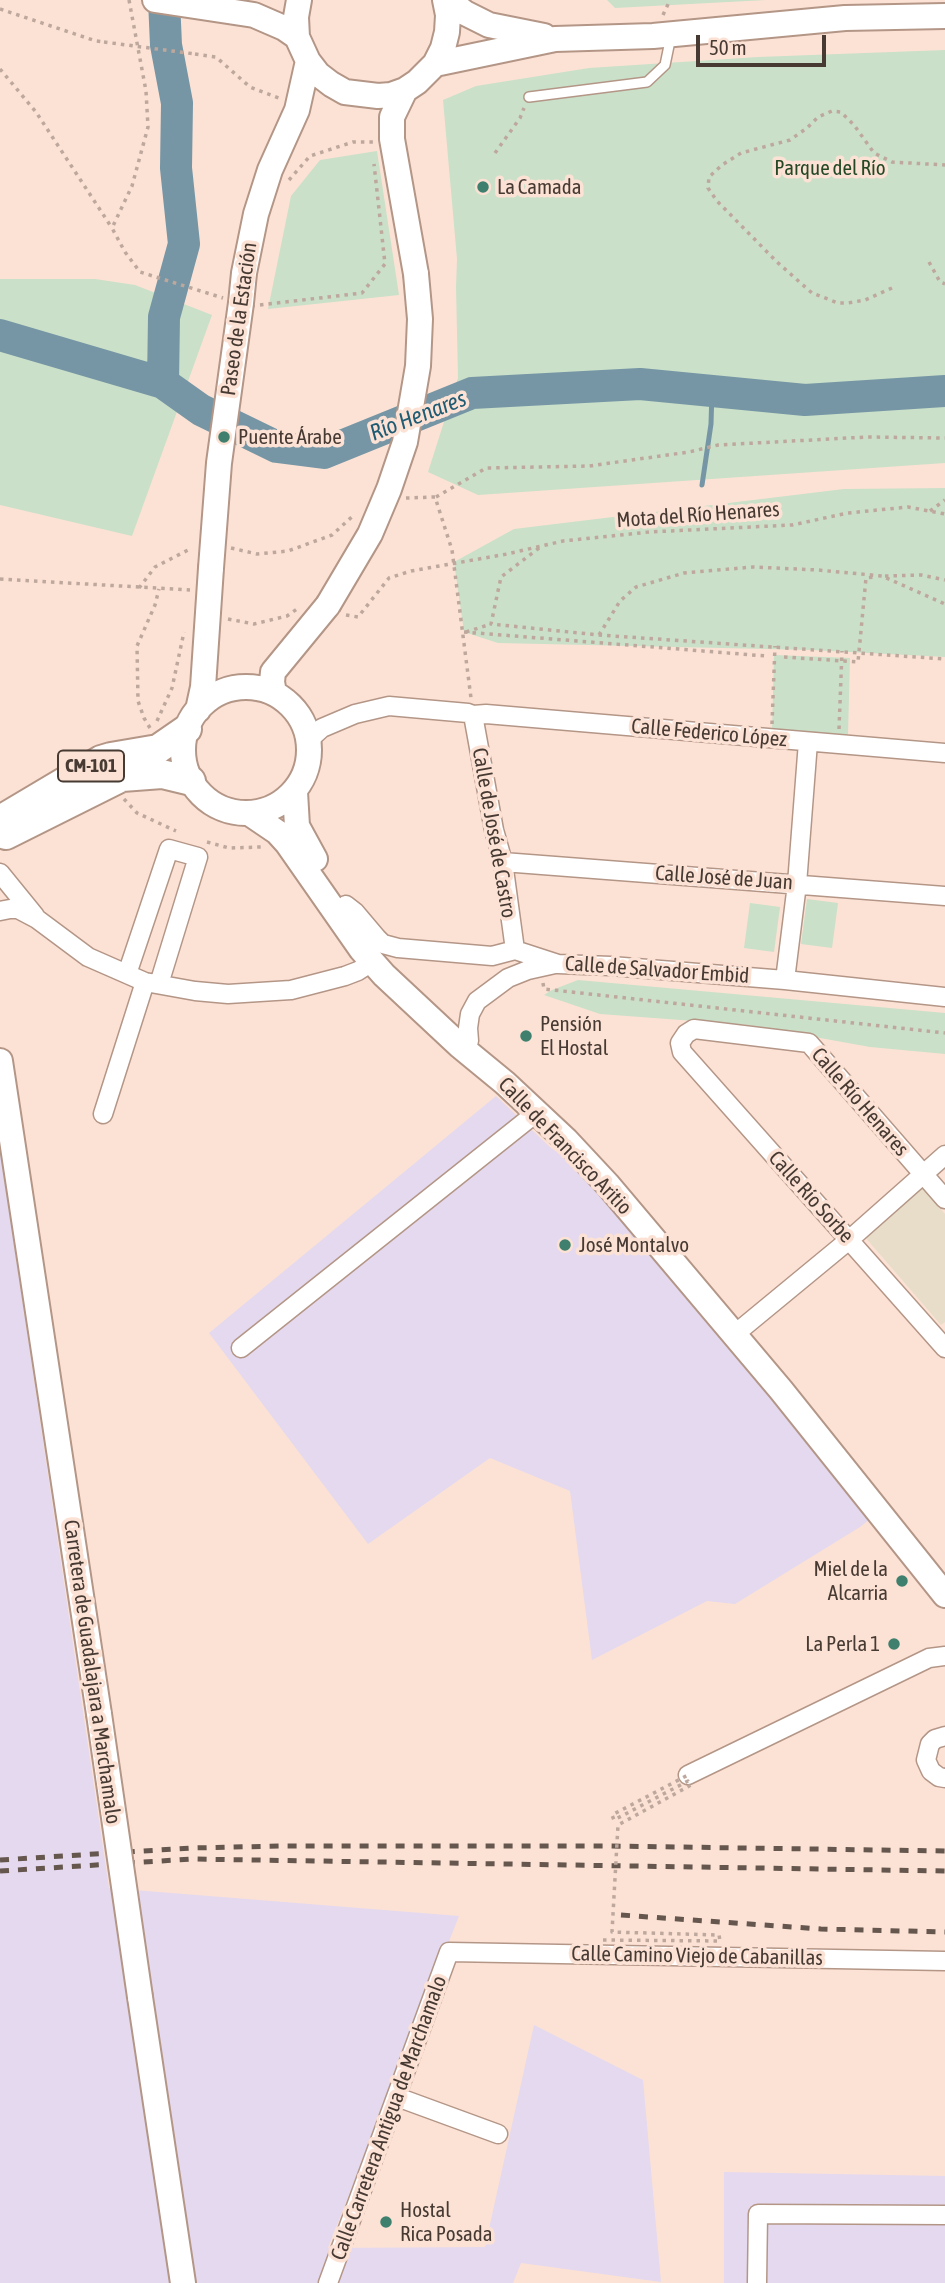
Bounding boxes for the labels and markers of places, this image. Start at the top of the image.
place label: La Camada [497,174,582,200]
marker: La Camada [475,179,491,195]
place label: Puente Árabe [238,424,342,450]
marker: Puente Árabe [216,429,232,445]
place label: Pensión El Hostal [540,1011,608,1061]
marker: Pensión El Hostal [518,1028,534,1044]
place label: José Montalvo [579,1232,689,1258]
marker: José Montalvo [557,1237,573,1253]
place label: Miel de la Alcarria [813,1556,888,1606]
marker: Miel de la Alcarria [894,1573,910,1589]
place label: La Perla 1 [805,1631,880,1657]
marker: La Perla 1 [886,1636,902,1652]
place label: Hostal Rica Posada [400,2197,493,2247]
marker: Hostal Rica Posada [378,2214,394,2230]

